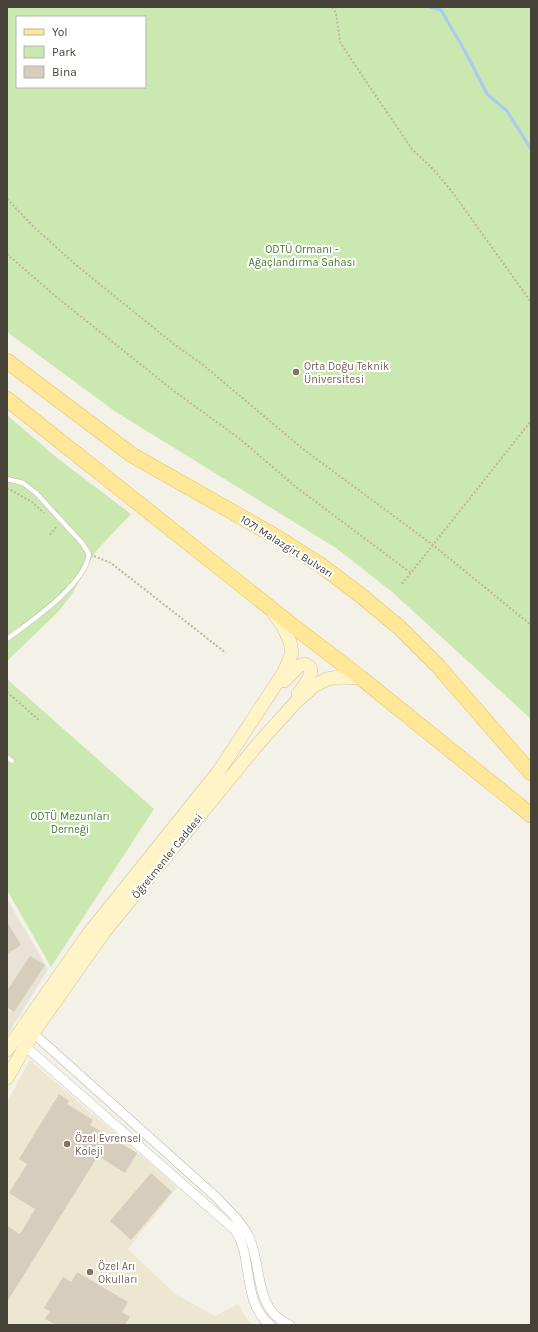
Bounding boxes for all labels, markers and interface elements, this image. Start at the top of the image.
legend [16,16,146,88]
text: Yol [52,25,68,39]
text: Park [52,45,77,59]
text: Bina [52,65,77,79]
park label: ODTÜ Ormanı - Ağaçlandırma Sahası [248,242,356,269]
place label: Orta Doğu Teknik Üniversitesi [304,360,389,386]
marker: Orta Doğu Teknik Üniversitesi [291,367,301,377]
street label: 1071 Malazgirt Bulvarı [238,513,336,580]
park label: ODTÜ Mezunları Derneği [30,809,110,836]
street label: Öğretmenler Caddesi [128,811,206,901]
place label: Özel Evrensel Koleji [75,1131,141,1158]
marker: Özel Evrensel Koleji [62,1139,72,1149]
place label: Özel Arı Okulları [98,1259,137,1286]
marker: Özel Arı Okulları [85,1267,95,1277]

